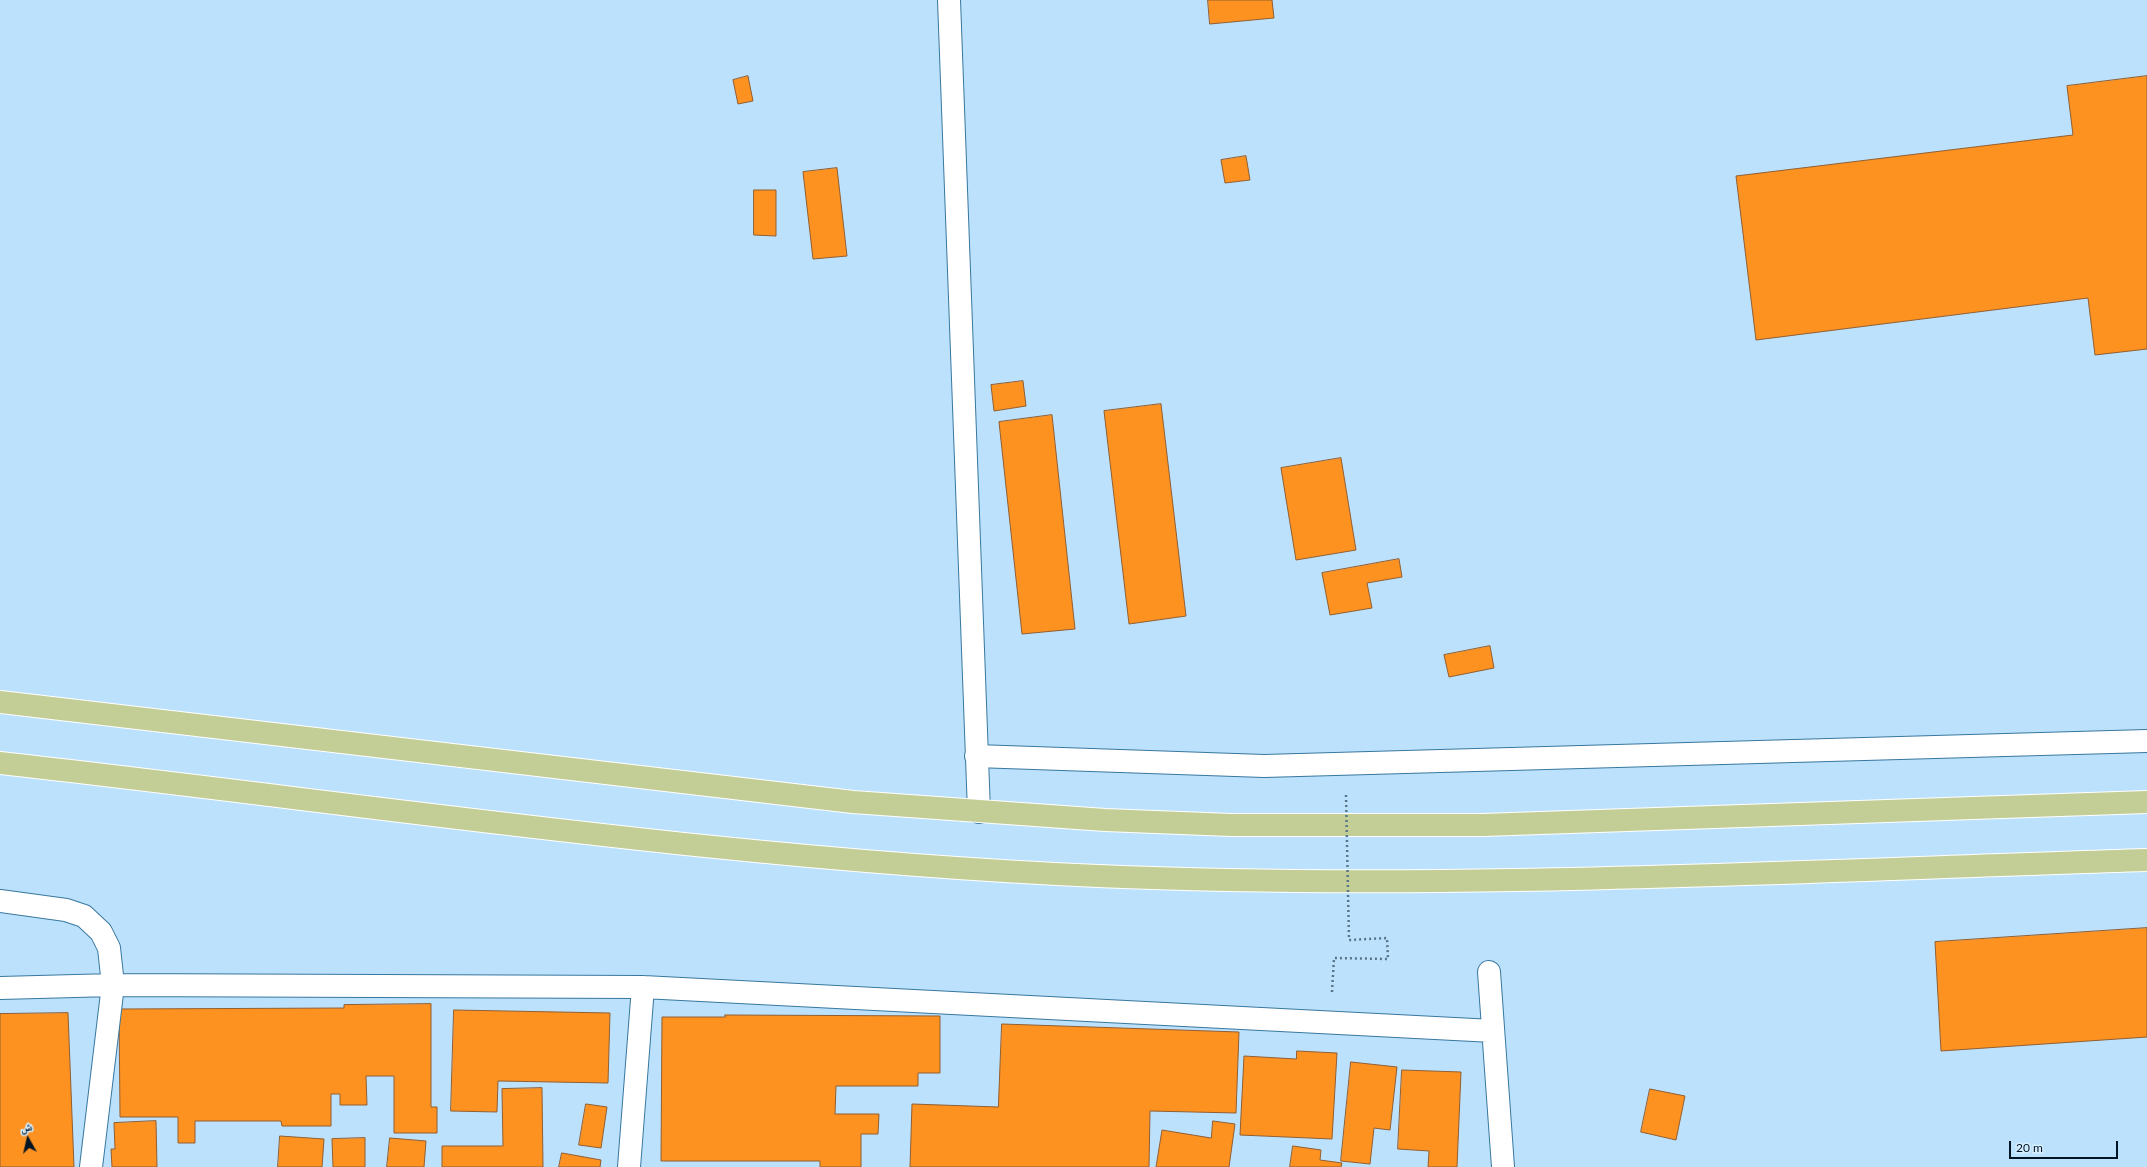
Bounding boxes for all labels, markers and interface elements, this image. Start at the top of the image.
north arrow [8,1119,48,1159]
text: ش [20,1119,33,1134]
scale bar [2011,1133,2120,1159]
text: 20 m [2016,1140,2043,1155]

